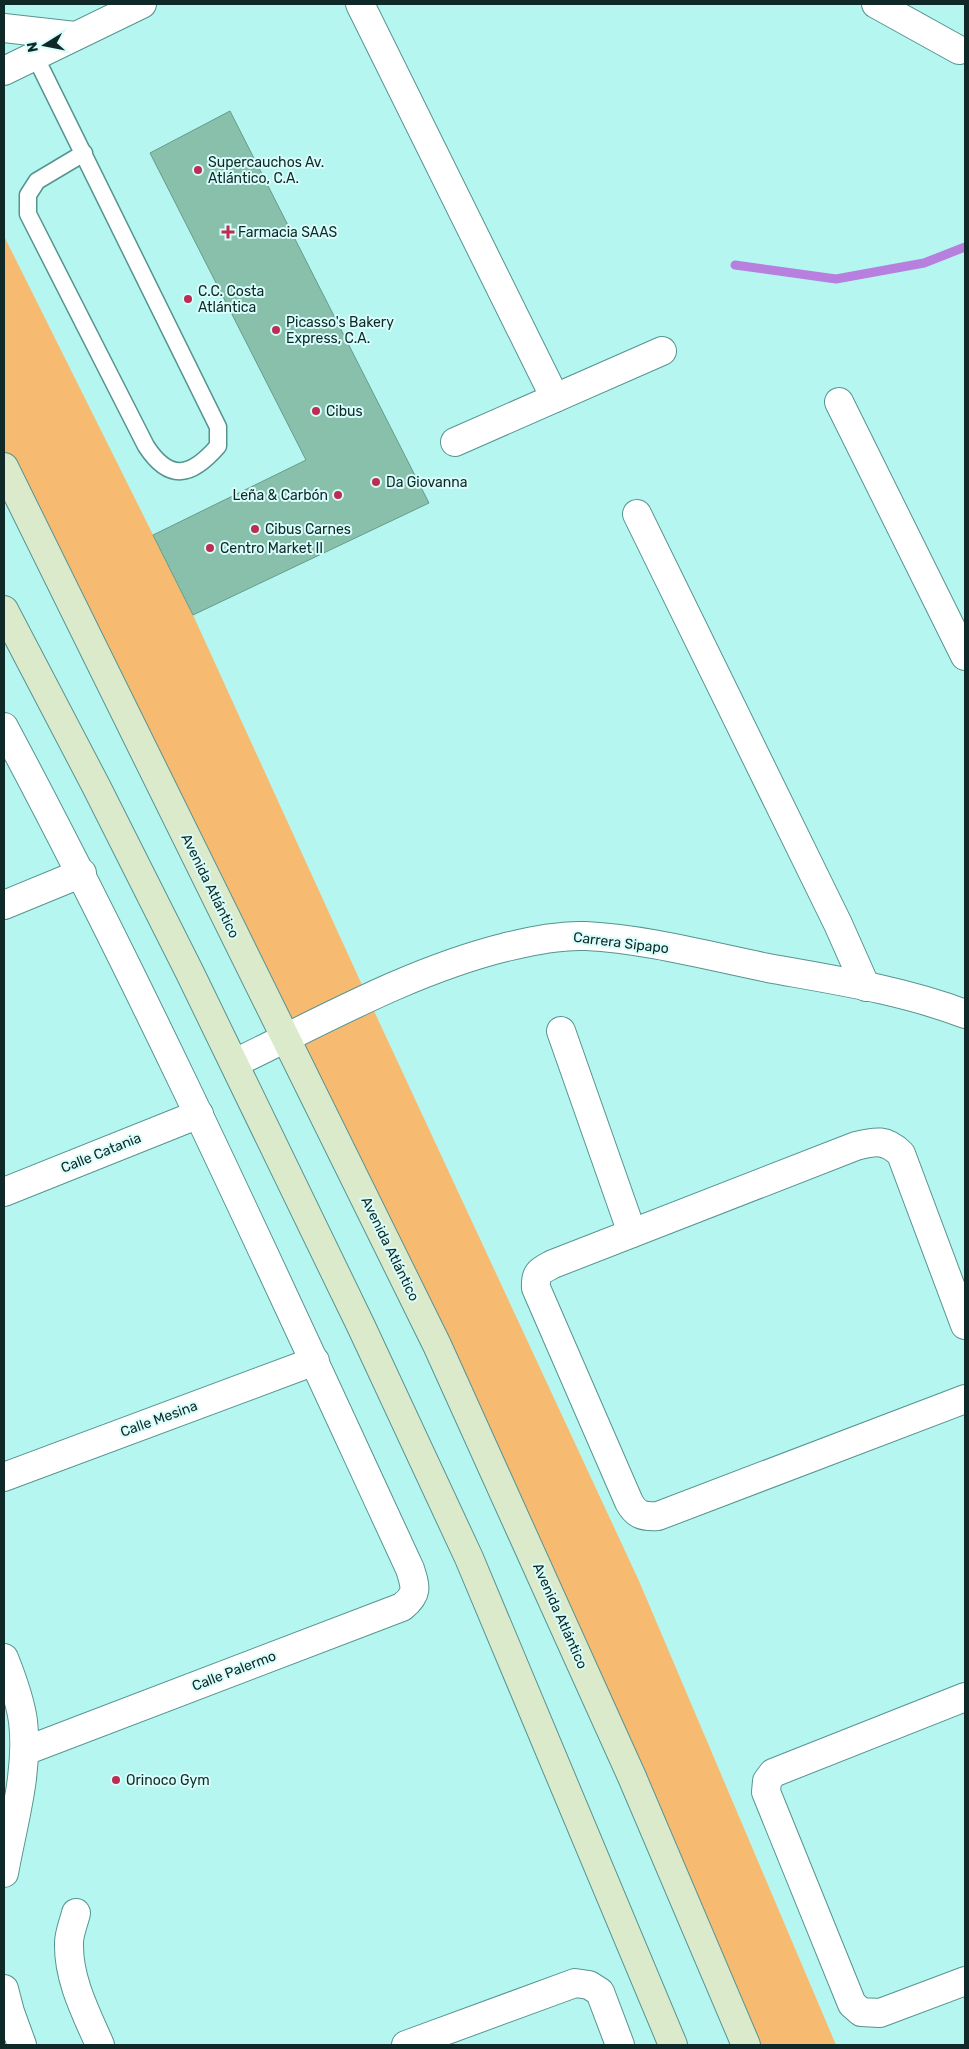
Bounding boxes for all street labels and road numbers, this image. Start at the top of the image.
street label: Avenida Atlántico [177,831,243,941]
street label: Carrera Sipapo [572,929,670,957]
street label: Calle Catania [58,1129,144,1177]
street label: Avenida Atlántico [357,1194,423,1304]
street label: Calle Mesina [118,1397,200,1441]
street label: Avenida Atlántico [529,1561,591,1671]
street label: Calle Palermo [190,1647,278,1695]

